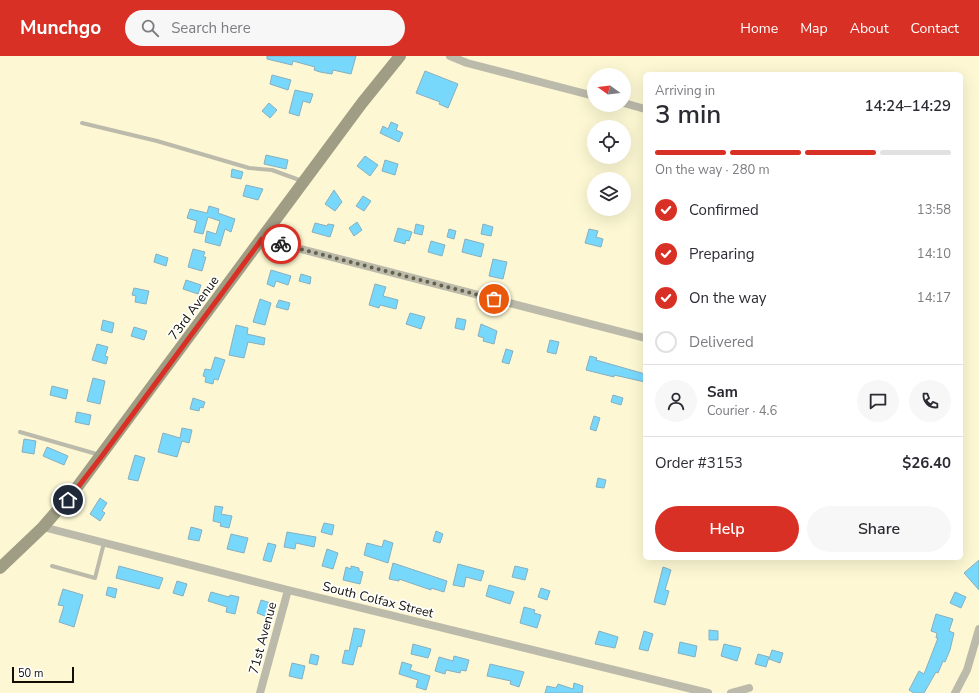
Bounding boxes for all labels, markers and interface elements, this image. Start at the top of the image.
search box [125,10,405,46]
text: Munchgo [20,15,101,41]
icon: search [139,17,161,39]
text: Search here [171,18,251,38]
text: Home [740,19,778,38]
text: Map [800,19,828,38]
text: About [850,19,889,38]
text: Contact [911,19,959,38]
north arrow [587,68,631,112]
map controls [587,68,631,216]
text: Arriving in [655,82,715,100]
text: 14:24–14:29 [864,96,951,116]
text: 3 min [655,97,721,132]
button: locate [587,120,631,164]
text: On the way · 280 m [655,161,770,179]
button: layers [587,172,631,216]
icon: check [655,199,677,221]
text: Confirmed [689,200,759,220]
text: 13:58 [917,201,951,219]
courier [261,224,301,264]
icon: bike [270,233,292,255]
icon: check [655,243,677,265]
text: Preparing [689,244,754,264]
text: 14:10 [917,245,951,263]
street label: 73rd Avenue [165,272,223,344]
pin [477,282,511,316]
icon: check [655,287,677,309]
icon: bag [483,288,505,310]
text: On the way [689,288,767,308]
text: 14:17 [917,289,951,307]
text: Delivered [689,332,754,352]
button: person [655,380,697,422]
button: chat [857,380,899,422]
button: phone [909,380,951,422]
text: Sam [707,382,738,402]
text: Courier · 4.6 [707,402,777,420]
text: Order #3153 [655,453,743,473]
text: $26.40 [902,453,951,473]
pin [51,483,85,517]
icon: home [57,489,79,511]
button: Help [655,506,799,552]
button: Share [807,506,951,552]
street label: South Colfax Street [321,577,436,623]
street label: 71st Avenue [245,600,281,676]
scale bar [12,665,74,684]
text: 50 m [18,666,43,681]

